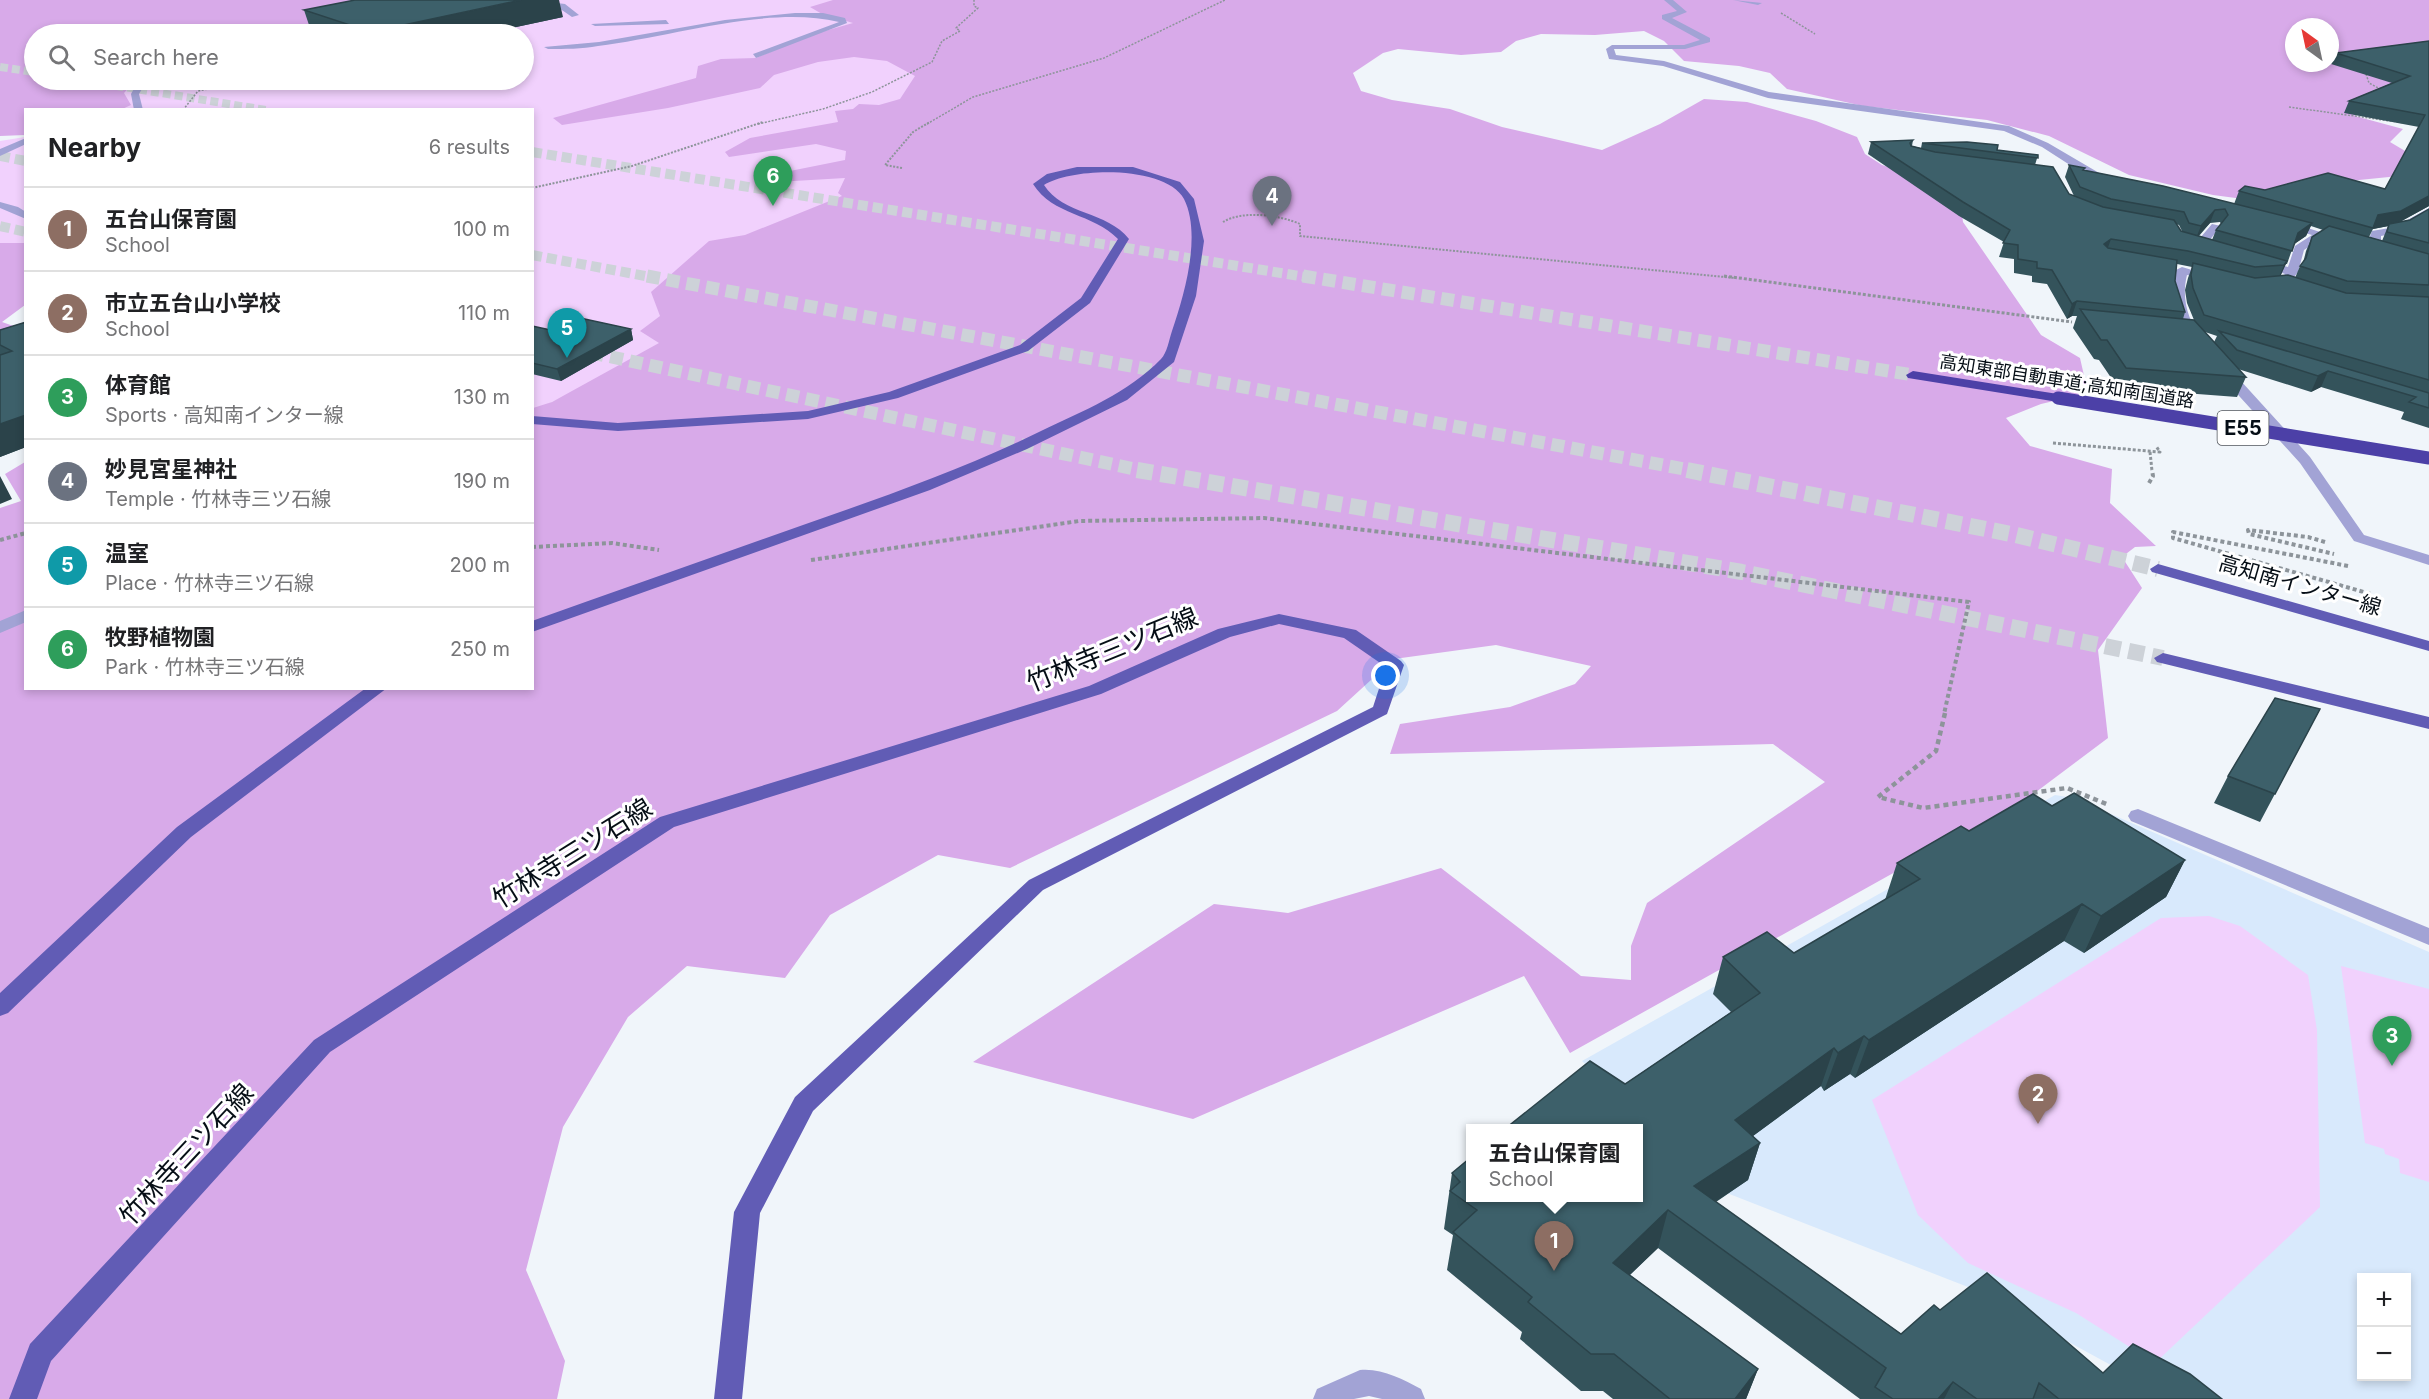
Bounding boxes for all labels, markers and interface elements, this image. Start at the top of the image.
north arrow [2285,18,2339,72]
search box [24,24,534,90]
icon: search [45,41,78,74]
text: Search here [93,44,219,70]
text: Nearby [48,132,141,163]
text: 6 results [429,135,510,159]
pin: 6 [754,156,792,206]
pin: 4 [1252,176,1292,226]
text: 五台山保育園 [105,206,237,232]
text: 1 [63,217,72,241]
text: 100 m [453,217,510,241]
text: School [105,233,170,257]
text: 市立五台山小学校 [105,290,281,316]
text: 2 [61,301,74,325]
text: 110 m [458,301,510,325]
pin: 5 [548,308,586,358]
text: School [105,317,170,341]
street label: 高知東部自動車道;高知南国道路 [1938,350,2196,412]
text: 体育館 [105,372,171,398]
text: 3 [61,385,74,409]
text: 130 m [454,385,510,409]
text: Sports · 高知南インター線 [105,403,344,427]
road number: E55 [2218,411,2268,445]
text: 妙見宮星神社 [105,456,237,482]
text: 4 [61,469,74,493]
text: 190 m [454,469,510,493]
text: Temple · 竹林寺三ツ石線 [105,487,331,511]
text: 温室 [105,540,149,566]
street label: 高知南インター線 [2216,550,2384,620]
text: 5 [61,553,74,577]
text: 200 m [449,553,510,577]
text: Place · 竹林寺三ツ石線 [105,571,314,595]
street label: 竹林寺三ツ石線 [1022,601,1202,697]
text: 牧野植物園 [105,624,215,650]
text: 6 [61,637,74,661]
text: 250 m [450,637,510,661]
text: Park · 竹林寺三ツ石線 [105,655,305,679]
your location [1371,661,1400,690]
street label: 竹林寺三ツ石線 [487,792,657,914]
pin: 3 [2372,1016,2412,1066]
pin: 2 [2018,1074,2058,1124]
street label: 竹林寺三ツ石線 [113,1077,259,1231]
popup [1466,1124,1643,1202]
text: 五台山保育園 [1488,1140,1621,1166]
text: School [1488,1167,1553,1191]
pin: 1 [1534,1222,1574,1271]
map controls [2357,1273,2411,1381]
button: + [2357,1273,2411,1327]
button: − [2357,1327,2411,1381]

